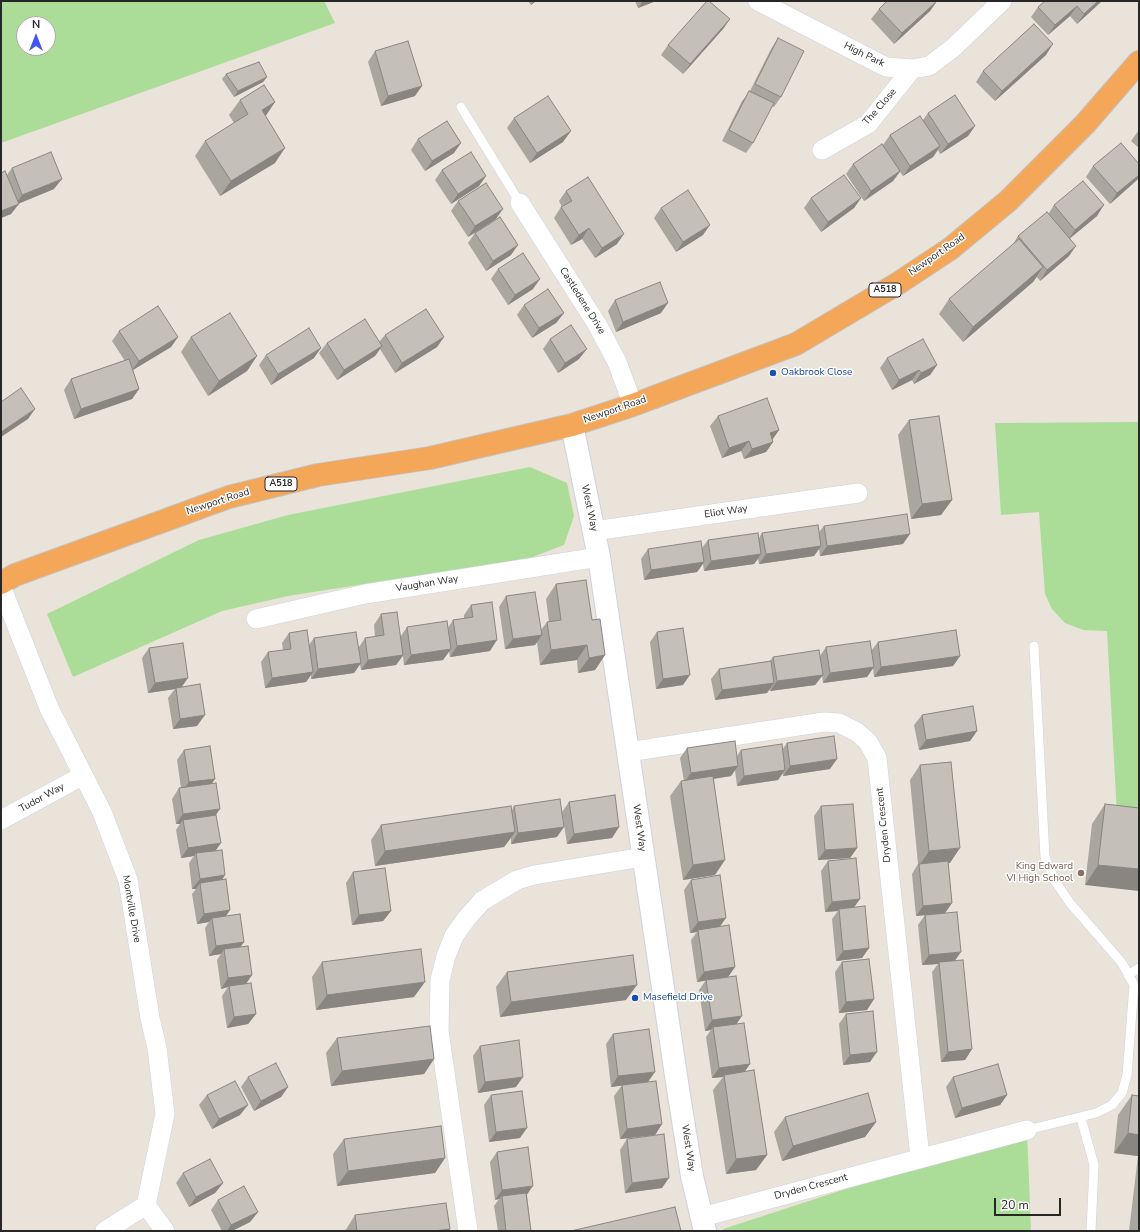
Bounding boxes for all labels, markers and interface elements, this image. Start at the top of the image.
north arrow [16,16,56,56]
text: N [32,17,40,32]
street label: High Park [842,40,886,70]
street label: The Close [861,86,899,128]
street label: Newport Road [907,231,967,279]
street label: Castledene Drive [557,265,607,337]
road number: A518 [869,283,901,297]
place label: Oakbrook Close [781,367,852,379]
marker: Oakbrook Close [768,368,778,378]
street label: Newport Road [582,394,648,426]
road number: A518 [265,477,297,491]
street label: West Way [578,484,600,532]
street label: Newport Road [185,486,251,518]
street label: Eliot Way [704,503,748,521]
street label: Vaughan Way [395,573,459,595]
street label: Tudor Way [18,781,66,815]
street label: Dryden Crescent [874,787,894,863]
street label: West Way [630,804,648,852]
place label: King Edward VI High School [1006,861,1073,884]
marker: King Edward VI High School [1076,868,1086,878]
street label: Montville Drive [119,874,143,944]
place label: Masefield Drive [643,992,713,1004]
marker: Masefield Drive [630,993,640,1003]
street label: West Way [678,1124,698,1172]
street label: Dryden Crescent [773,1171,849,1203]
scale bar [996,1190,1063,1216]
text: 20 m [1001,1197,1029,1213]

